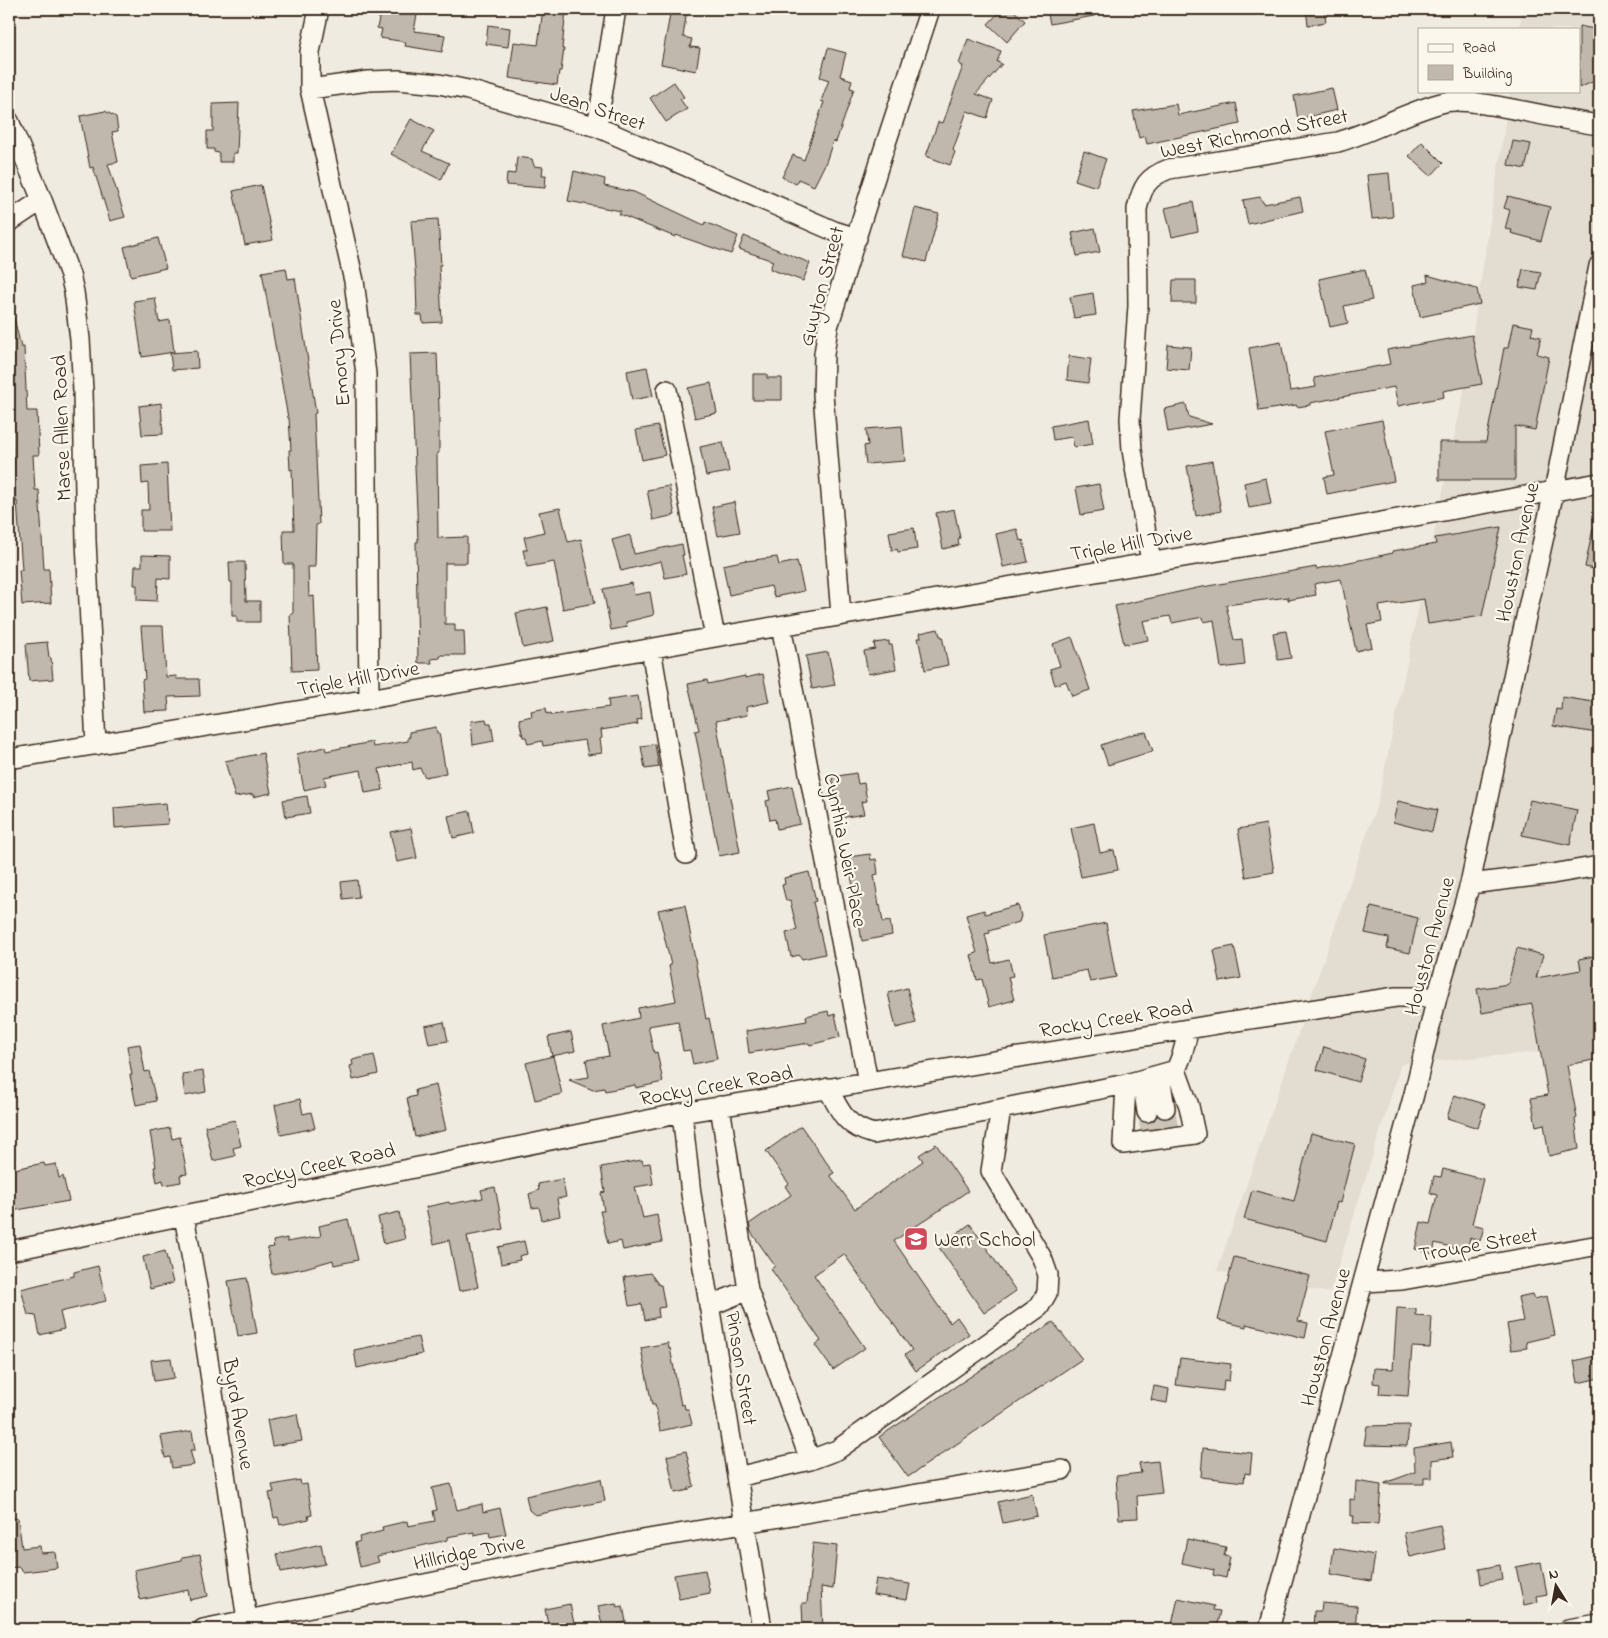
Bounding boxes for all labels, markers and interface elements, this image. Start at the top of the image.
legend [1418,28,1580,92]
text: Road [1463,37,1496,59]
text: Building [1462,63,1512,86]
street label: Jean Street [545,80,649,140]
street label: West Richmond Street [1158,102,1351,168]
street label: Guyton Street [792,223,855,350]
street label: Emory Drive [320,297,362,408]
street label: Marse Allen Road [45,354,81,502]
street label: Houston Avenue [1490,479,1549,625]
street label: Triple Hill Drive [1068,519,1195,570]
street label: Triple Hill Drive [295,654,422,705]
street label: Cynthia Weir Place [812,771,874,931]
street label: Houston Avenue [1398,873,1464,1019]
street label: Rocky Creek Road [1037,993,1196,1049]
street label: Rocky Creek Road [637,1059,796,1117]
street label: Rocky Creek Road [241,1136,399,1200]
street label: Troupe Street [1416,1221,1540,1271]
school or university icon: Werr School [903,1226,929,1252]
place label: Werr School [934,1226,1035,1256]
street label: Houston Avenue [1294,1264,1360,1410]
street label: Pinson Street [716,1309,764,1428]
street label: Byrd Avenue [211,1356,261,1473]
street label: Hillridge Drive [411,1528,529,1581]
north arrow [1530,1560,1580,1610]
text: N [1547,1564,1560,1586]

